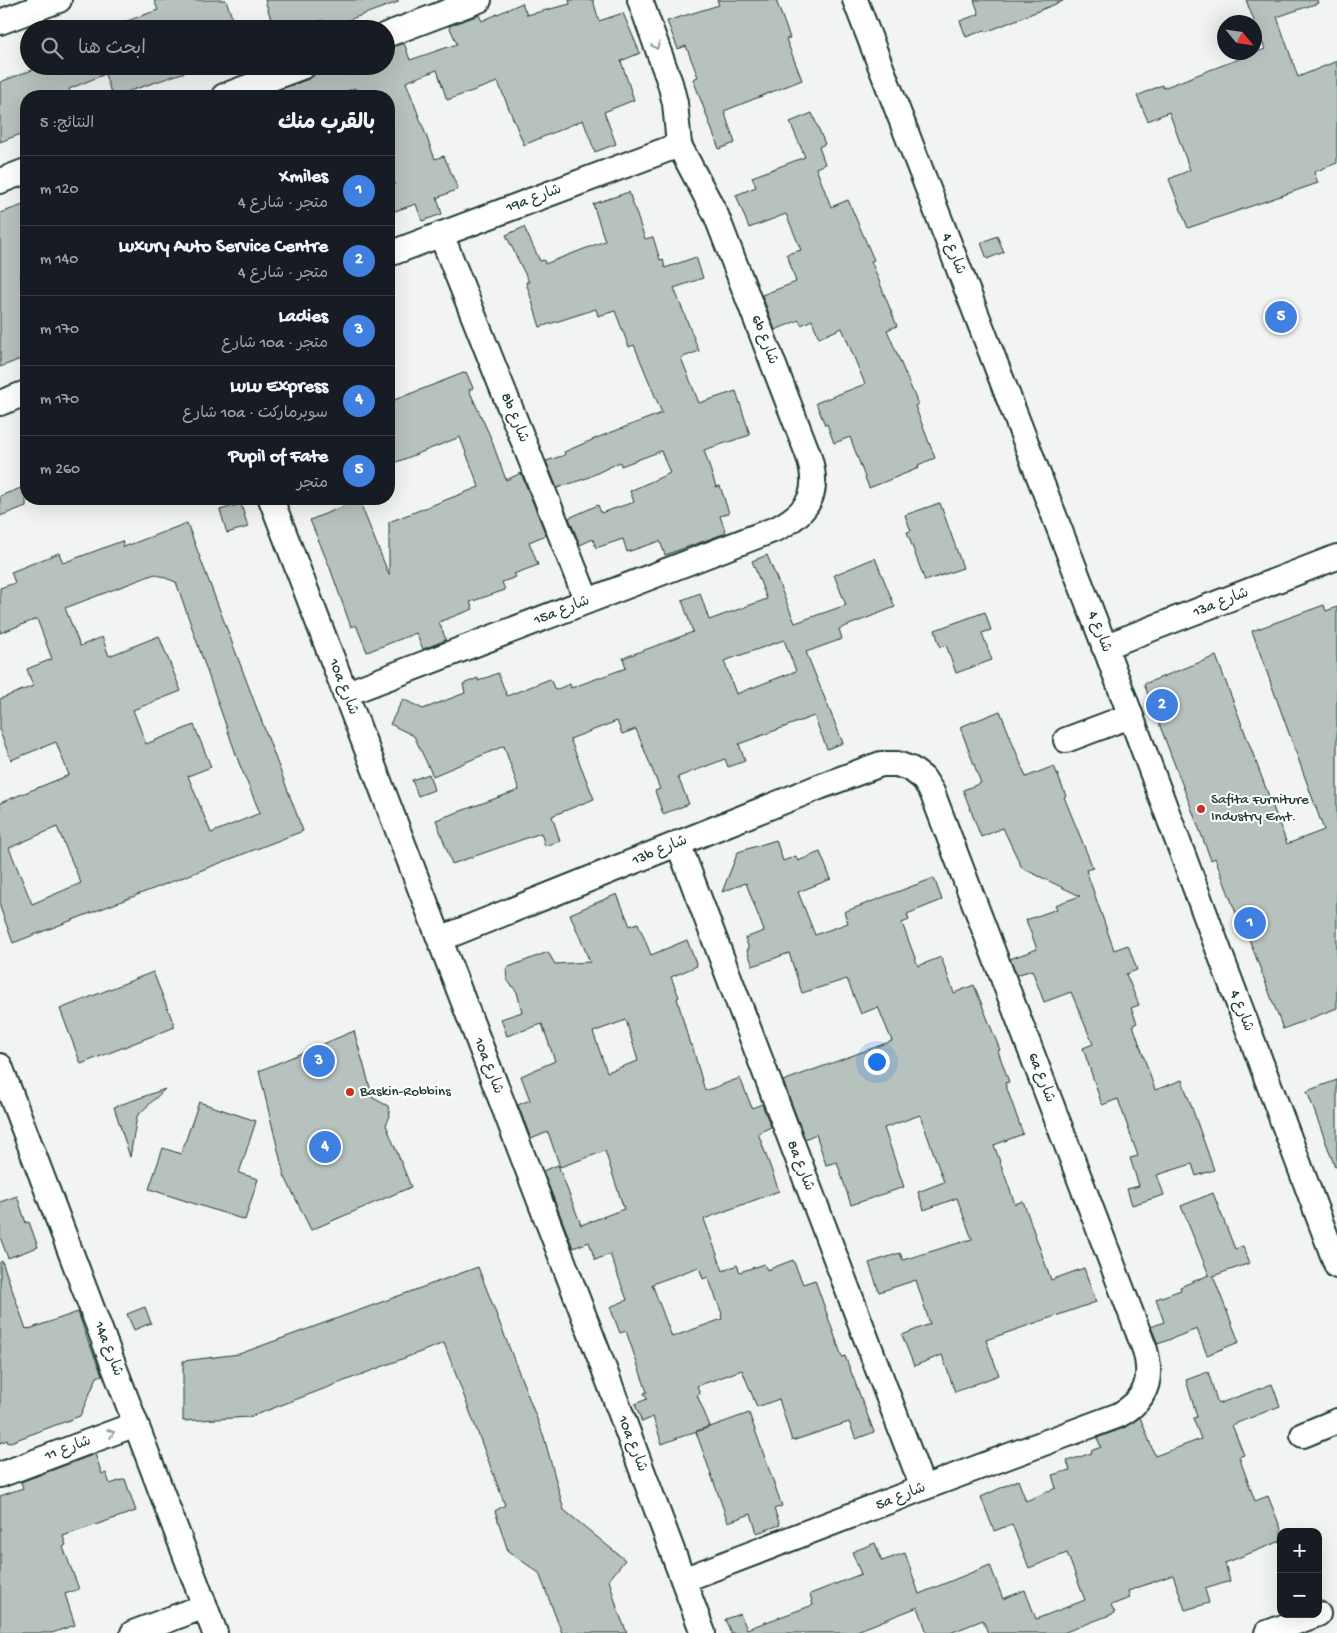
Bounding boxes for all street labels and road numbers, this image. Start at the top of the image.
street label: 19a شارع [503,181,564,218]
street label: شارع 4 [937,231,969,277]
street label: 6b شارع [746,313,782,367]
street label: 8b شارع [496,390,532,446]
street label: 13a شارع [1190,584,1251,622]
street label: 15a شارع [531,592,592,630]
street label: شارع 4 [1083,609,1115,655]
street label: 10a شارع [324,655,362,718]
street label: 13b شارع [629,832,690,871]
street label: شارع 4 [1225,988,1257,1034]
street label: 10a شارع [469,1034,507,1097]
street label: 6a شارع [1023,1051,1059,1105]
street label: 8a شارع [782,1138,818,1194]
street label: 14a شارع [89,1318,127,1379]
street label: 10a شارع [613,1412,651,1475]
street label: شارع 11 [41,1432,94,1466]
street label: 5a شارع [873,1479,929,1515]

